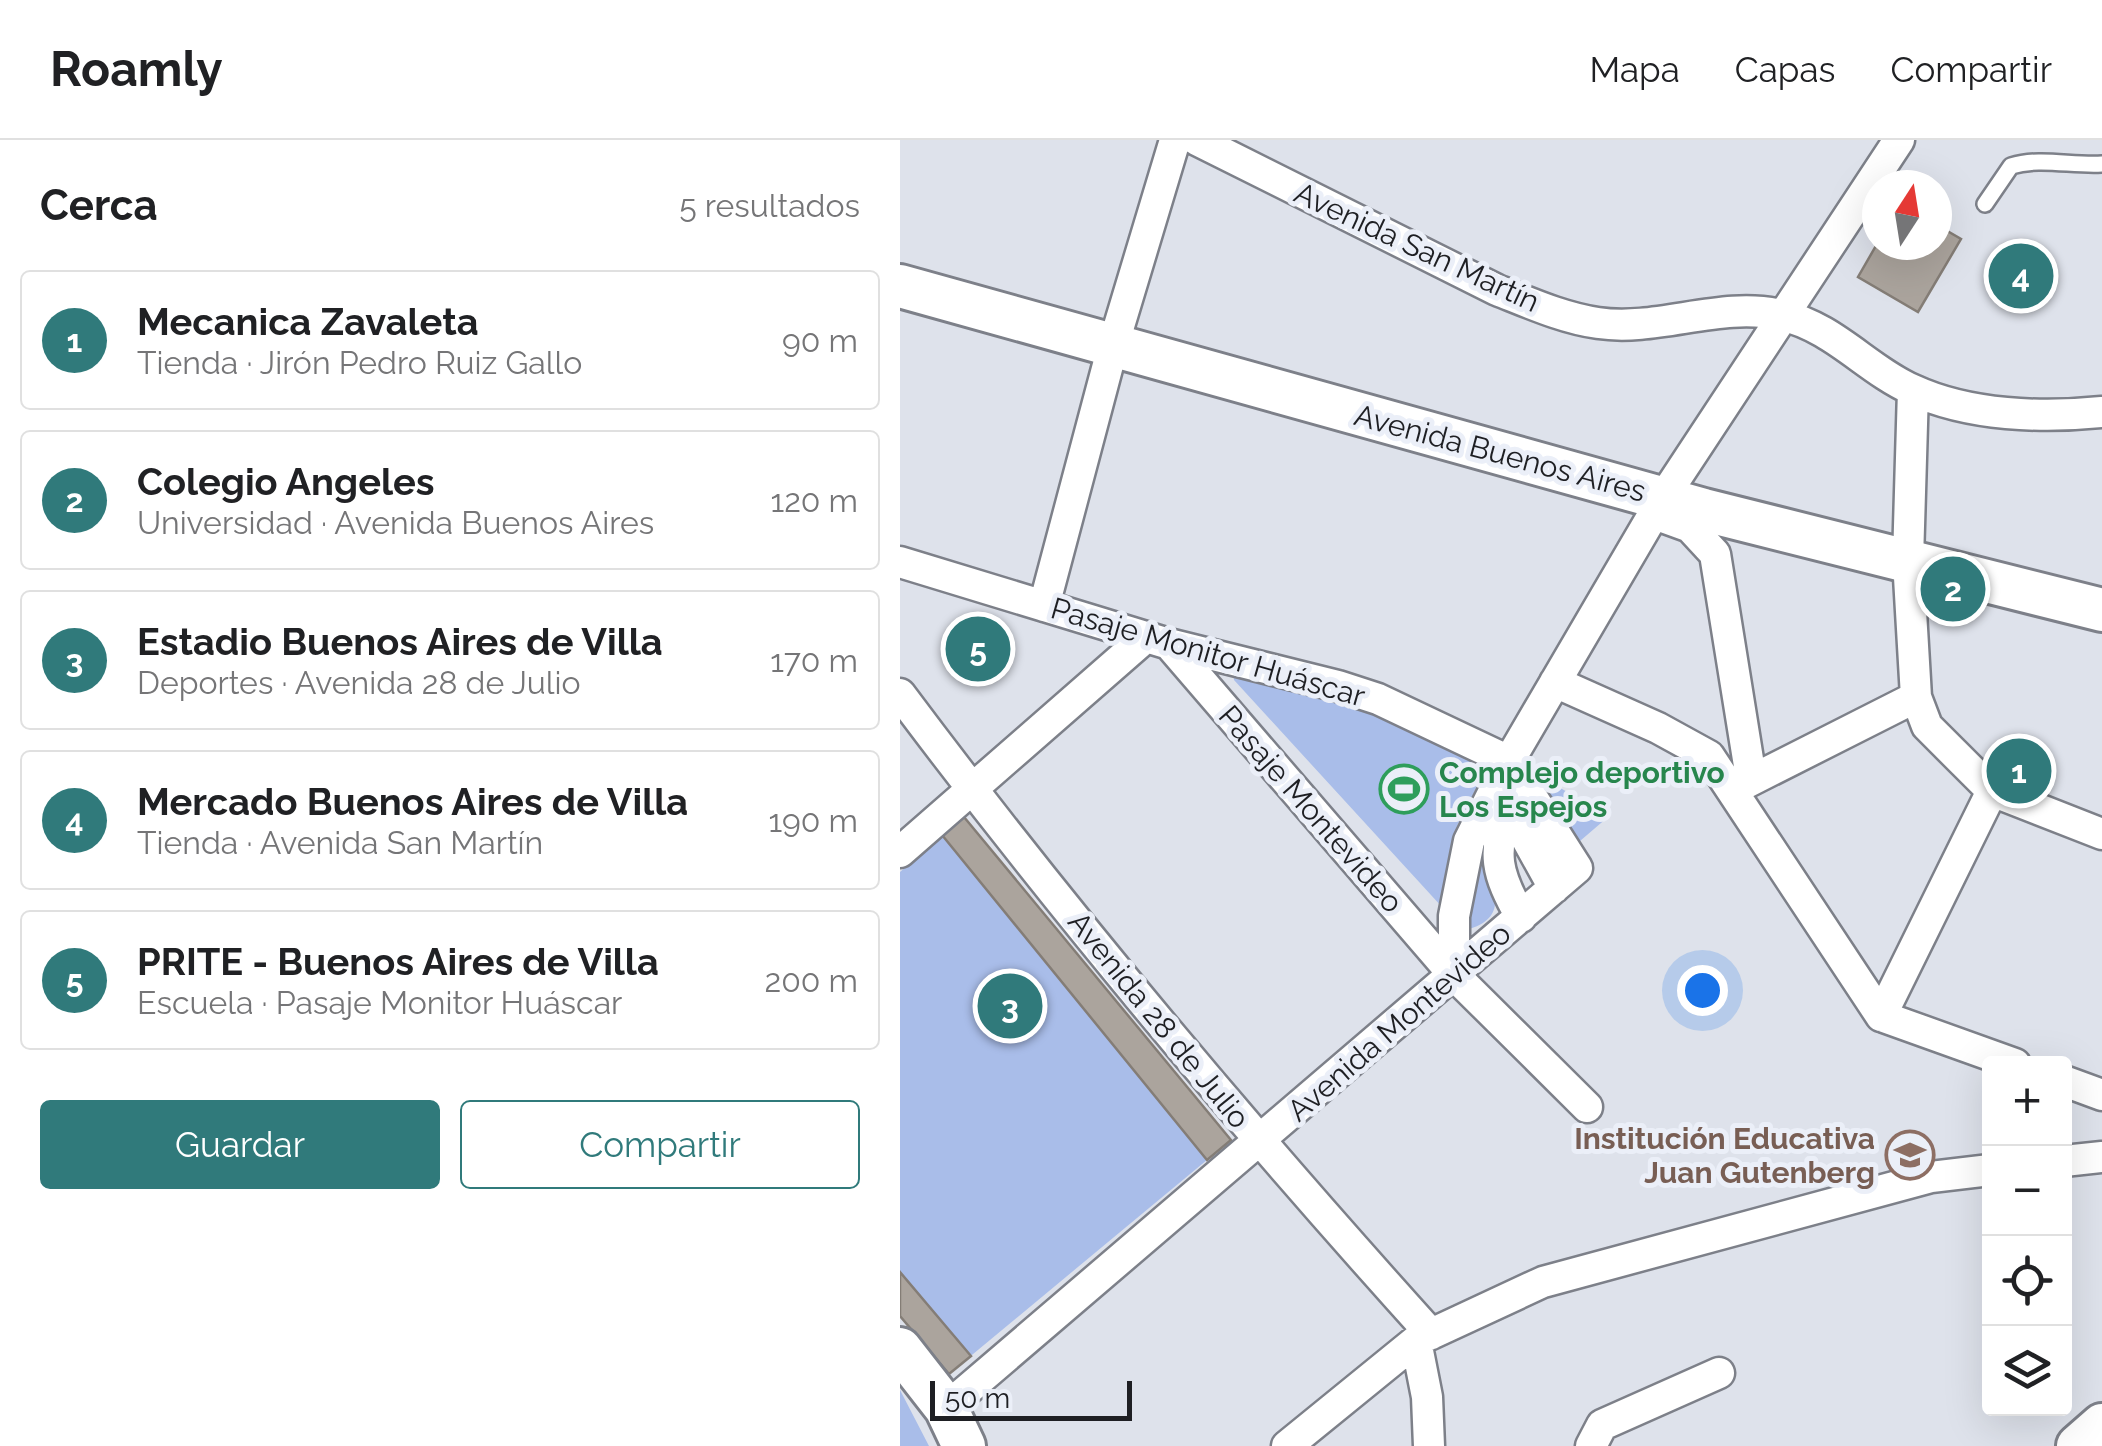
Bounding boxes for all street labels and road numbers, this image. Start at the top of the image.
street label: Avenida San Martín [1289,175,1545,319]
street label: Avenida Buenos Aires [1351,397,1649,509]
street label: Pasaje Monitor Huáscar [1047,590,1369,714]
street label: Pasaje Montevideo [1212,698,1410,920]
street label: Avenida 28 de Julio [1061,905,1257,1135]
street label: Avenida Montevideo [1280,916,1518,1128]

